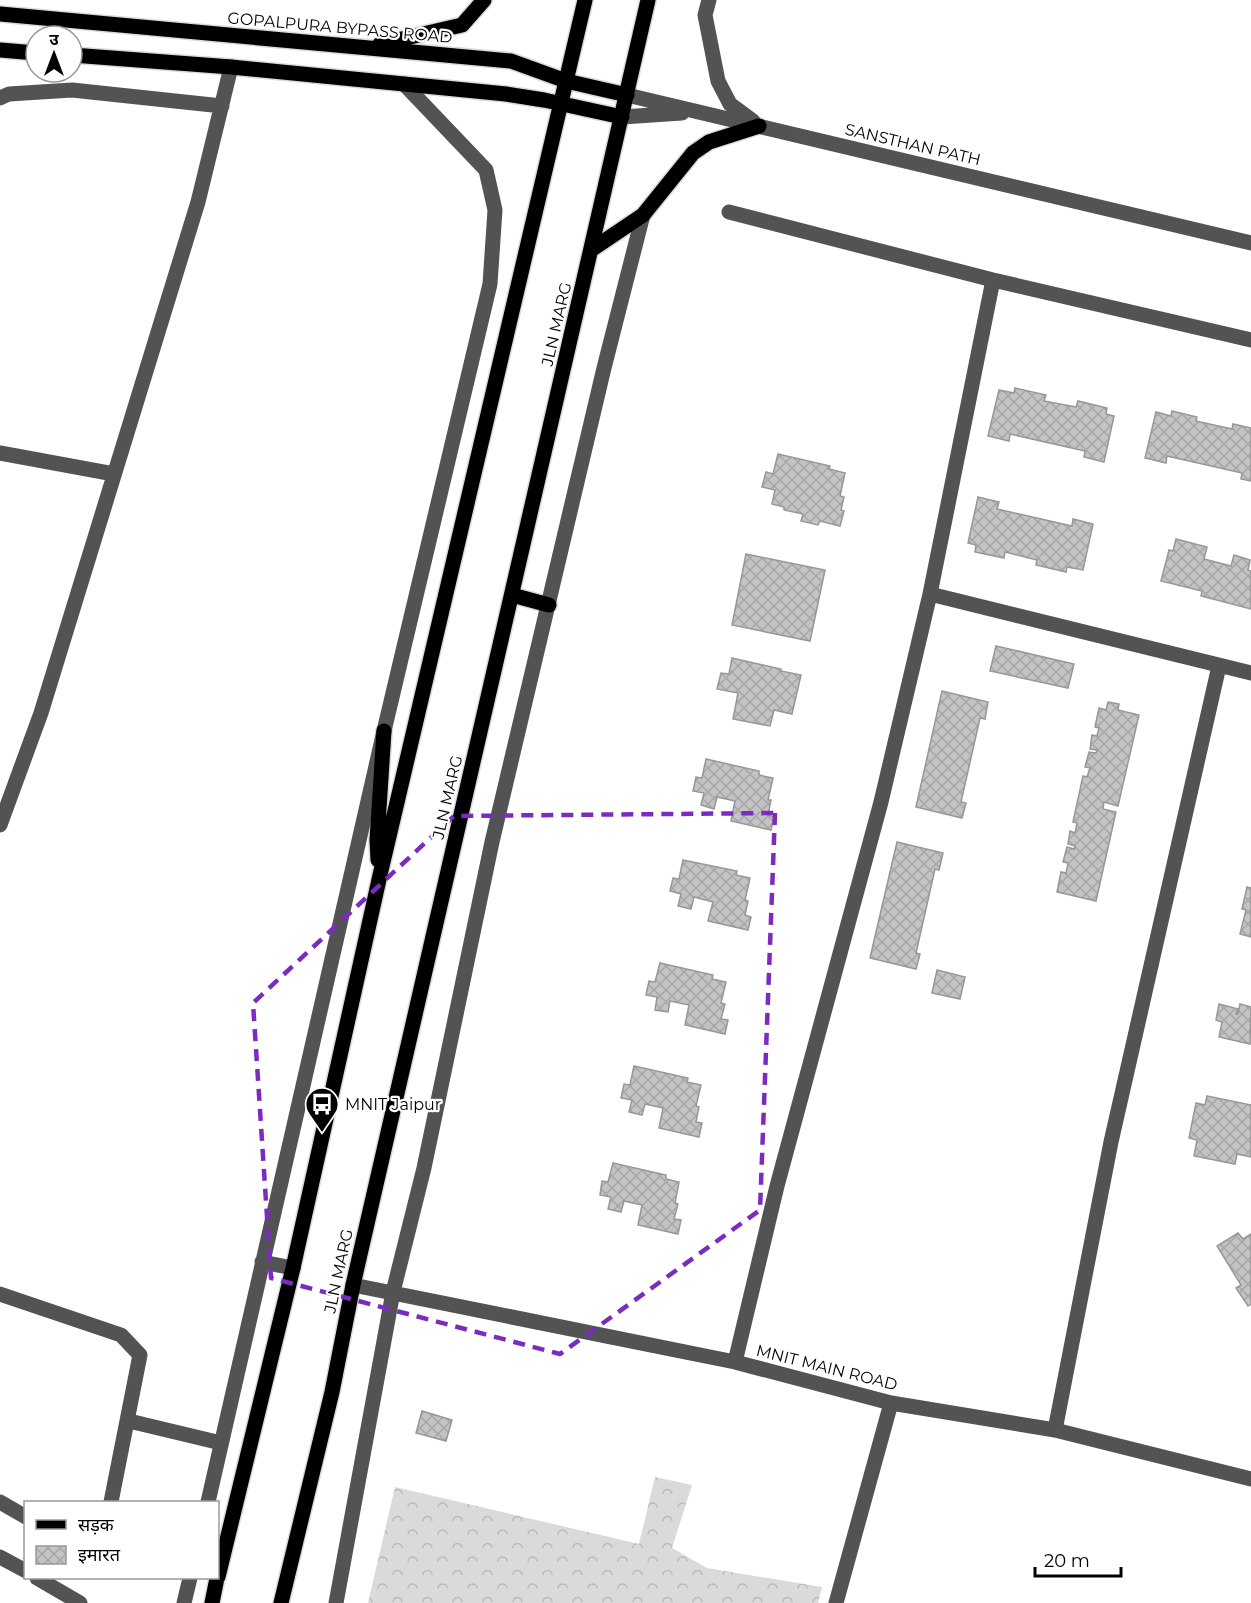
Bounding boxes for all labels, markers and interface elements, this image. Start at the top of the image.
street label: GOPALPURA BYPASS ROAD [227,8,453,47]
north arrow [24,24,84,84]
text: उ [49,30,59,49]
street label: SANSTHAN PATH [843,120,983,169]
street label: JLN MARG [537,280,575,369]
street label: JLN MARG [428,753,466,842]
bus stop icon: MNIT Jaipur [304,1086,340,1133]
place label: MNIT Jaipur [345,1095,441,1114]
street label: JLN MARG [320,1227,357,1316]
street label: MNIT MAIN ROAD [754,1341,899,1394]
legend [24,1501,219,1579]
text: सड़क [78,1514,115,1536]
scale bar [1035,1540,1120,1578]
text: इमारत [78,1544,121,1566]
text: 20 m [1044,1550,1090,1572]

